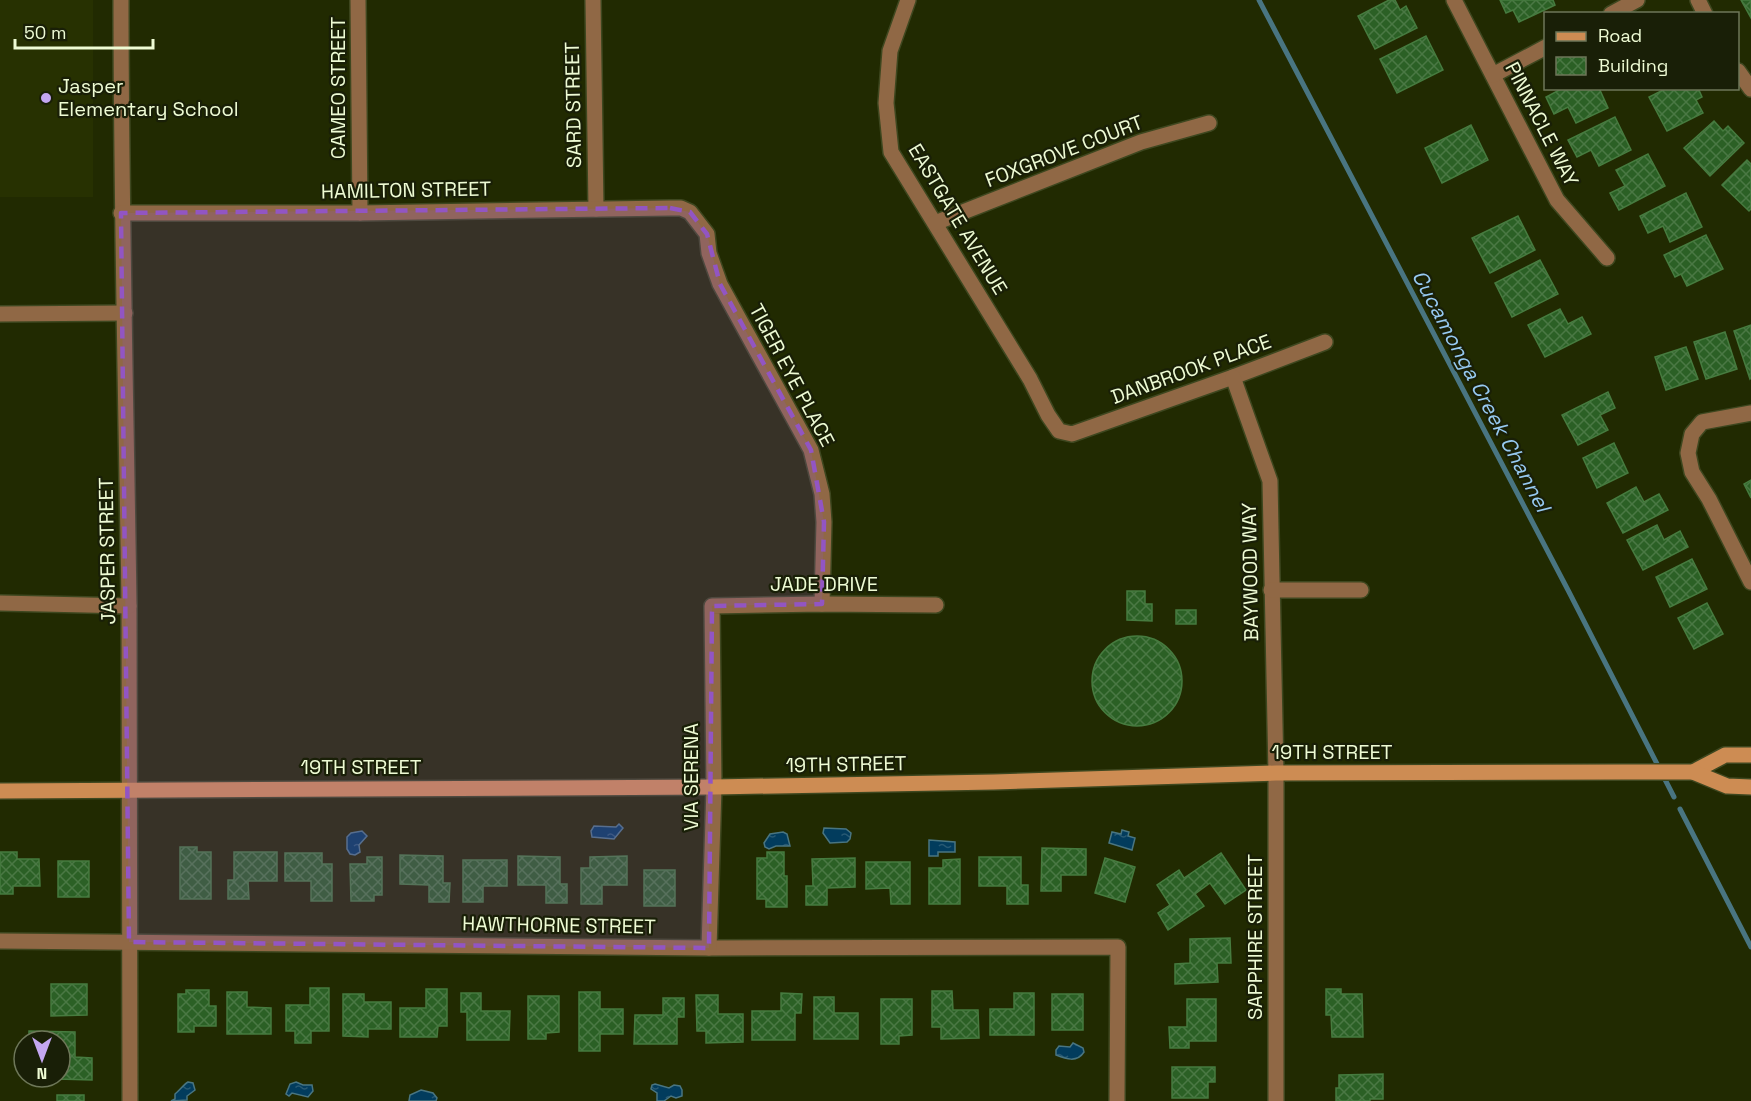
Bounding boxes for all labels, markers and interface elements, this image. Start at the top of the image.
scale bar [15,12,153,50]
legend [1544,12,1739,90]
street label: CAMEO STREET [325,16,351,159]
text: 50 m [24,21,66,44]
text: Road [1598,24,1642,47]
street label: SARD STREET [559,41,587,168]
text: Building [1598,54,1668,77]
street label: PINNACLE WAY [1500,57,1584,191]
place label: Jasper Elementary School [58,73,239,122]
marker: Jasper Elementary School [39,91,53,105]
street label: FOXGROVE COURT [981,109,1147,193]
street label: EASTGATE AVENUE [903,139,1013,299]
street label: HAMILTON STREET [321,176,492,204]
water label: Cucamonga Creek Channel [1406,265,1558,519]
street label: TIGER EYE PLACE [743,299,841,451]
street label: DANBROOK PLACE [1107,328,1275,410]
street label: JASPER STREET [93,477,121,625]
street label: BAYWOOD WAY [1236,503,1264,641]
street label: JADE DRIVE [770,571,878,597]
street label: VIA SERENA [678,723,704,831]
street label: 19TH STREET [1272,739,1393,765]
street label: 19TH STREET [785,750,907,778]
street label: 19TH STREET [301,754,422,780]
street label: SAPPHIRE STREET [1242,854,1268,1020]
street label: HAWTHORNE STREET [462,910,656,940]
north arrow [12,1029,72,1089]
text: N [37,1063,47,1084]

